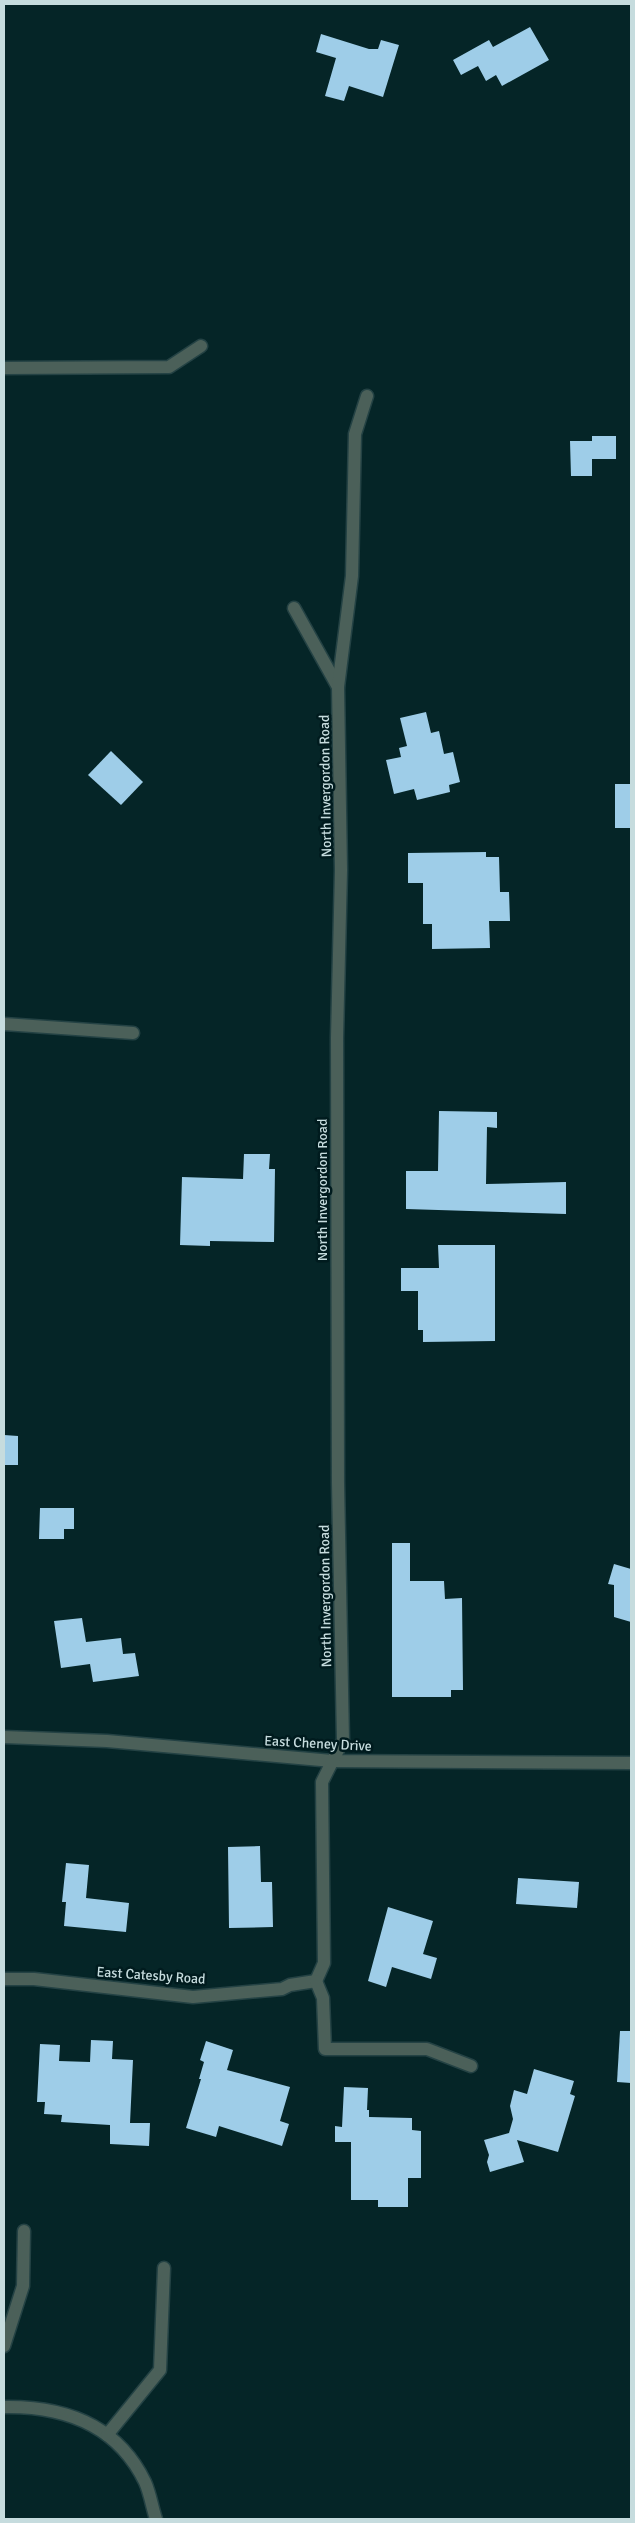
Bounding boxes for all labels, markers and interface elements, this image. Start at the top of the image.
street label: North Invergordon Road [316,715,335,857]
street label: North Invergordon Road [314,1119,331,1261]
street label: North Invergordon Road [316,1525,335,1667]
street label: East Cheney Drive [264,1732,372,1755]
street label: East Catesby Road [96,1963,206,1988]

